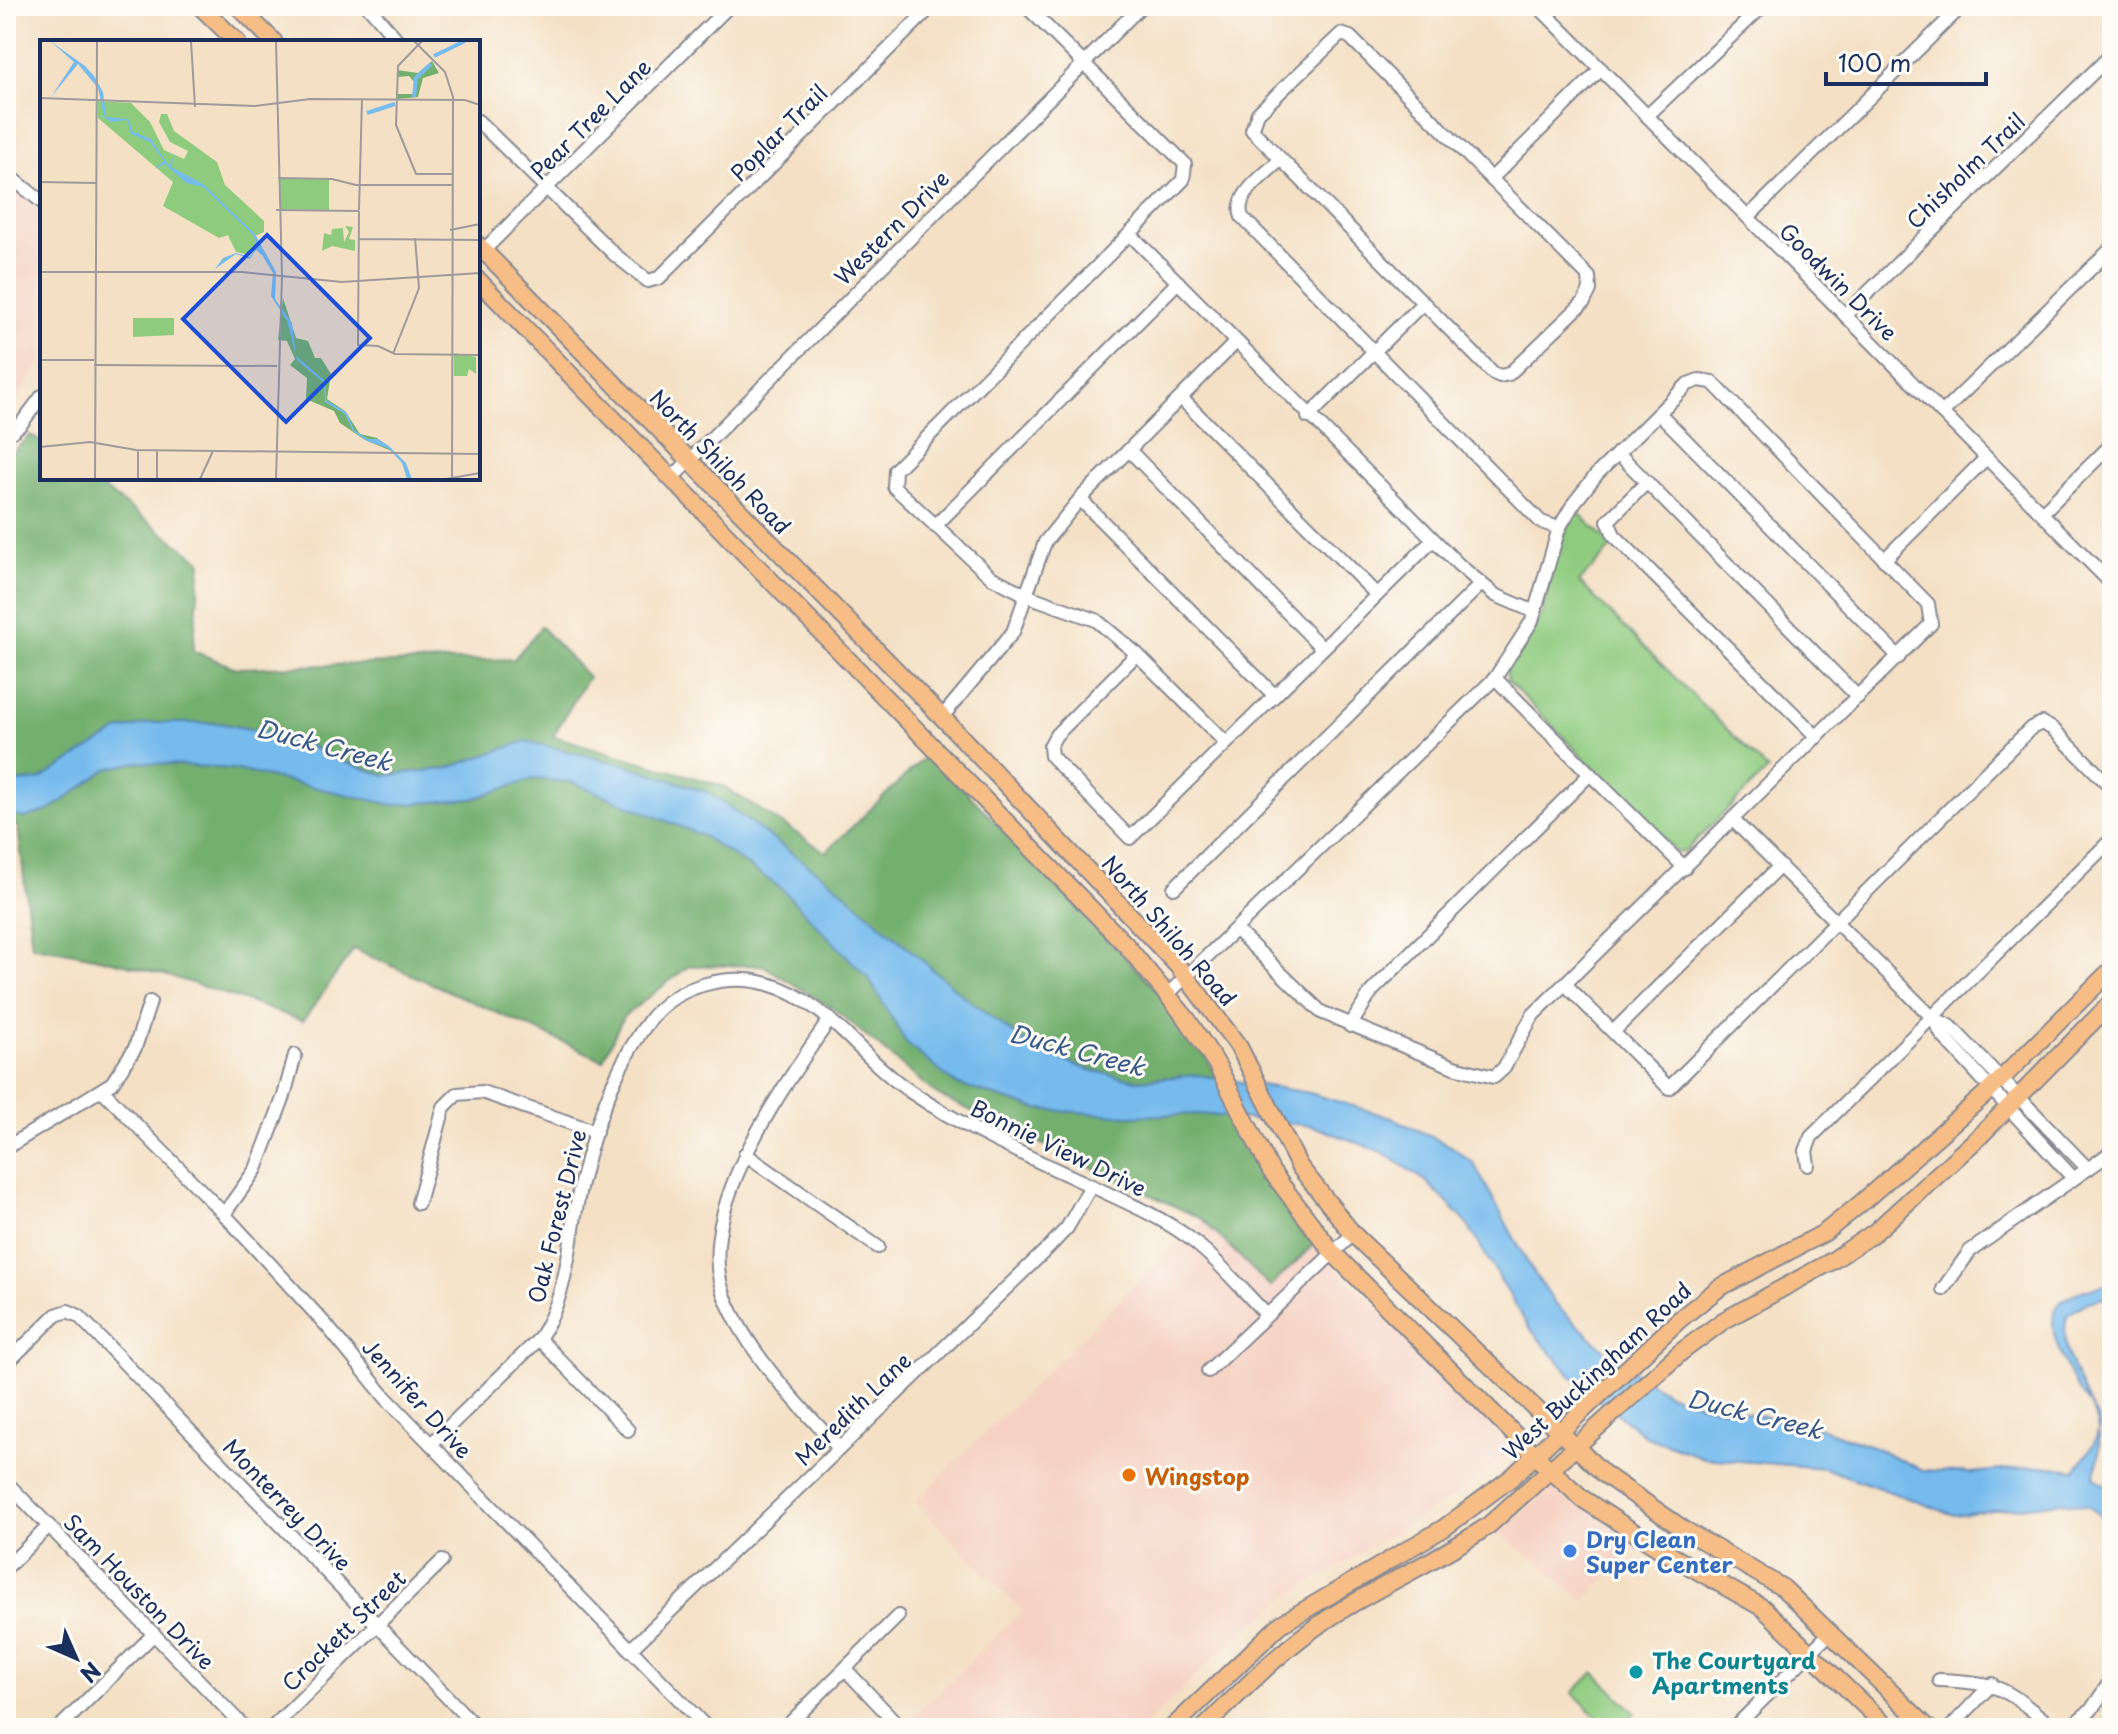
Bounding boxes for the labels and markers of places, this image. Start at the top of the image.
place label: Wingstop [1145,1459,1250,1492]
marker: Wingstop [1120,1466,1138,1484]
place label: Dry Clean Super Center [1586,1522,1733,1580]
marker: Dry Clean Super Center [1561,1542,1579,1560]
place label: The Courtyard Apartments [1652,1643,1816,1701]
marker: The Courtyard Apartments [1627,1663,1645,1681]

